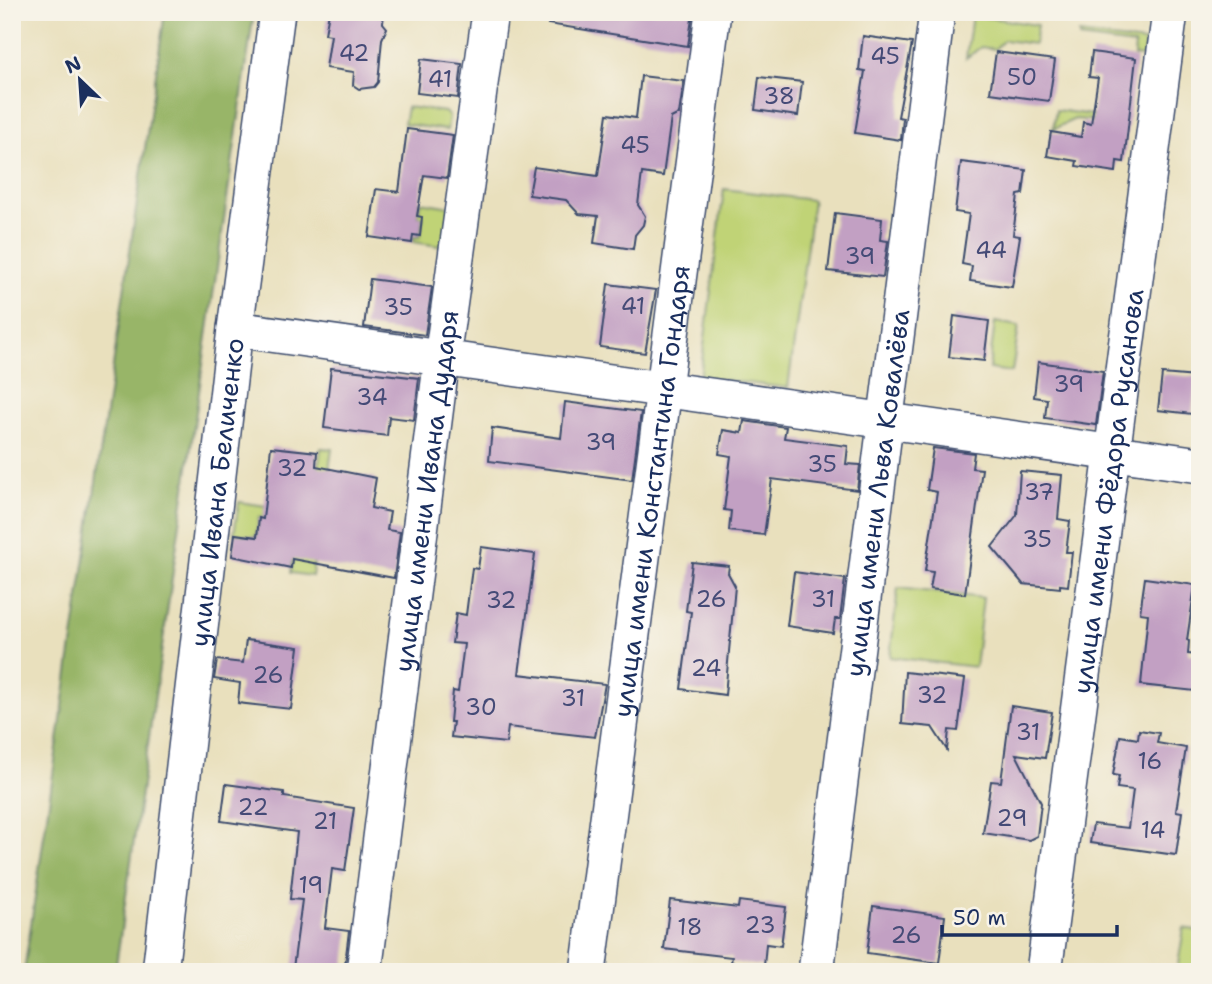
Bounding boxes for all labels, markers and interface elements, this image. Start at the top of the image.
house number: 42 [339,38,369,68]
house number: 45 [870,41,900,71]
north arrow [46,46,116,116]
text: N [61,51,85,80]
house number: 50 [1007,62,1037,92]
house number: 41 [428,64,452,94]
house number: 38 [763,81,795,111]
house number: 45 [620,130,650,160]
house number: 44 [975,235,1007,265]
house number: 39 [845,241,875,271]
street label: улица имени Константина Гондаря [604,263,697,719]
street label: улица имени Фёдора Русанова [1063,287,1151,696]
house number: 41 [621,291,645,321]
house number: 35 [383,292,413,322]
street label: улица имени Льва Ковалёва [836,307,917,679]
street label: улица имени Ивана Дударя [385,308,466,674]
street label: улица Ивана Беличенко [181,336,251,649]
house number: 39 [1054,369,1084,399]
house number: 34 [356,382,388,412]
house number: 39 [586,427,616,457]
house number: 35 [807,449,837,479]
house number: 32 [277,453,307,483]
house number: 37 [1024,477,1054,507]
house number: 35 [1022,524,1052,554]
house number: 26 [695,584,727,614]
house number: 31 [811,584,835,614]
house number: 32 [486,585,516,615]
house number: 24 [691,653,721,683]
house number: 26 [252,660,284,690]
house number: 32 [917,680,947,710]
house number: 31 [561,683,585,713]
house number: 30 [465,692,497,722]
house number: 31 [1016,717,1040,747]
house number: 16 [1138,746,1162,776]
house number: 22 [237,792,269,822]
house number: 29 [997,803,1027,833]
house number: 21 [313,806,337,836]
house number: 14 [1141,815,1165,845]
house number: 19 [299,870,323,900]
scale bar [942,893,1118,937]
text: 50 m [953,904,1006,932]
house number: 23 [744,910,776,940]
house number: 18 [677,912,703,942]
house number: 26 [890,920,922,950]

